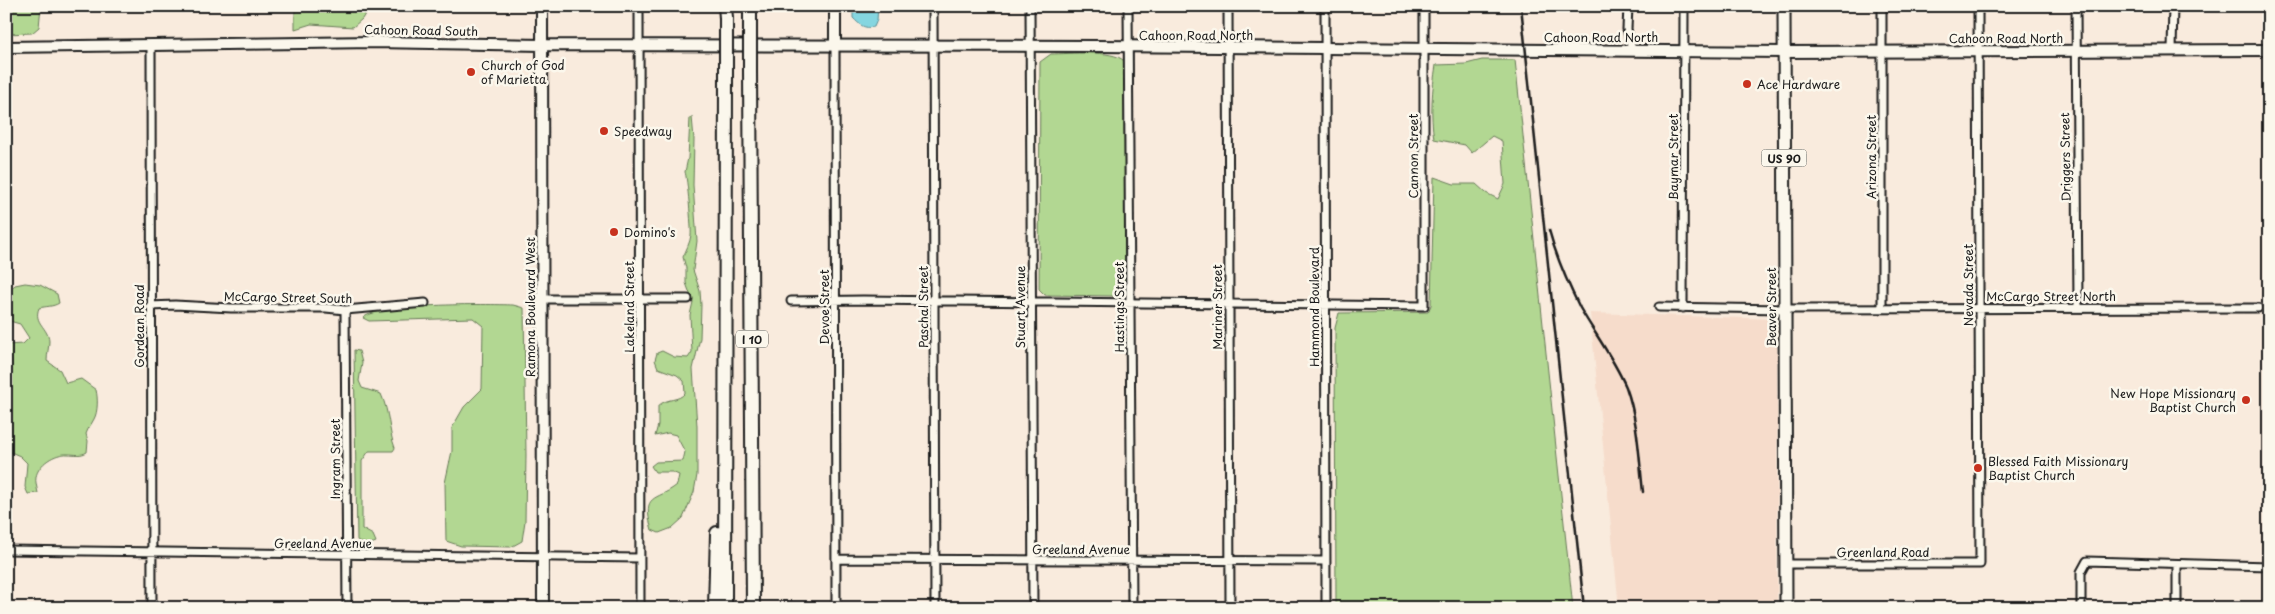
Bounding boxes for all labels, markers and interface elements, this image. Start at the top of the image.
street label: Cahoon Road South [364,20,478,40]
street label: Cahoon Road North [1139,26,1253,44]
street label: Cahoon Road North [1544,28,1658,46]
street label: Cahoon Road North [1949,29,2063,47]
place label: Church of God of Marietta [481,56,565,88]
marker: Church of God of Marietta [465,66,477,78]
place label: Ace Hardware [1757,75,1840,93]
marker: Ace Hardware [1741,78,1753,90]
street label: Driggers Street [2055,112,2075,202]
street label: Cannon Street [1404,113,1422,198]
street label: Baymar Street [1664,114,1682,200]
street label: Arizona Street [1862,115,1880,199]
place label: Speedway [614,122,672,140]
marker: Speedway [598,125,610,137]
road number: US 90 [1762,150,1806,167]
place label: Domino's [624,223,676,241]
marker: Domino's [608,226,620,238]
street label: Ramona Boulevard West [521,237,539,377]
street label: Nevada Street [1959,244,1977,326]
street label: Hammond Boulevard [1305,246,1323,367]
street label: Lakeland Street [620,261,638,353]
street label: Hastings Street [1110,262,1128,352]
street label: Mariner Street [1208,264,1226,350]
street label: Stuart Avenue [1011,265,1029,348]
street label: Paschal Street [914,266,932,348]
street label: Beaver Street [1762,267,1780,347]
street label: Devoe Street [815,269,833,345]
street label: Gordean Road [130,284,148,368]
street label: McCargo Street South [224,287,352,307]
street label: McCargo Street North [1986,287,2116,305]
road number: I 10 [736,330,768,348]
place label: New Hope Missionary Baptist Church [2110,384,2236,416]
marker: New Hope Missionary Baptist Church [2240,394,2252,406]
street label: Ingram Street [326,419,344,499]
place label: Blessed Faith Missionary Baptist Church [1988,452,2128,484]
marker: Blessed Faith Missionary Baptist Church [1972,462,1984,474]
street label: Greeland Avenue [274,534,373,552]
street label: Greeland Avenue [1032,540,1131,558]
street label: Greenland Road [1837,543,1930,561]

